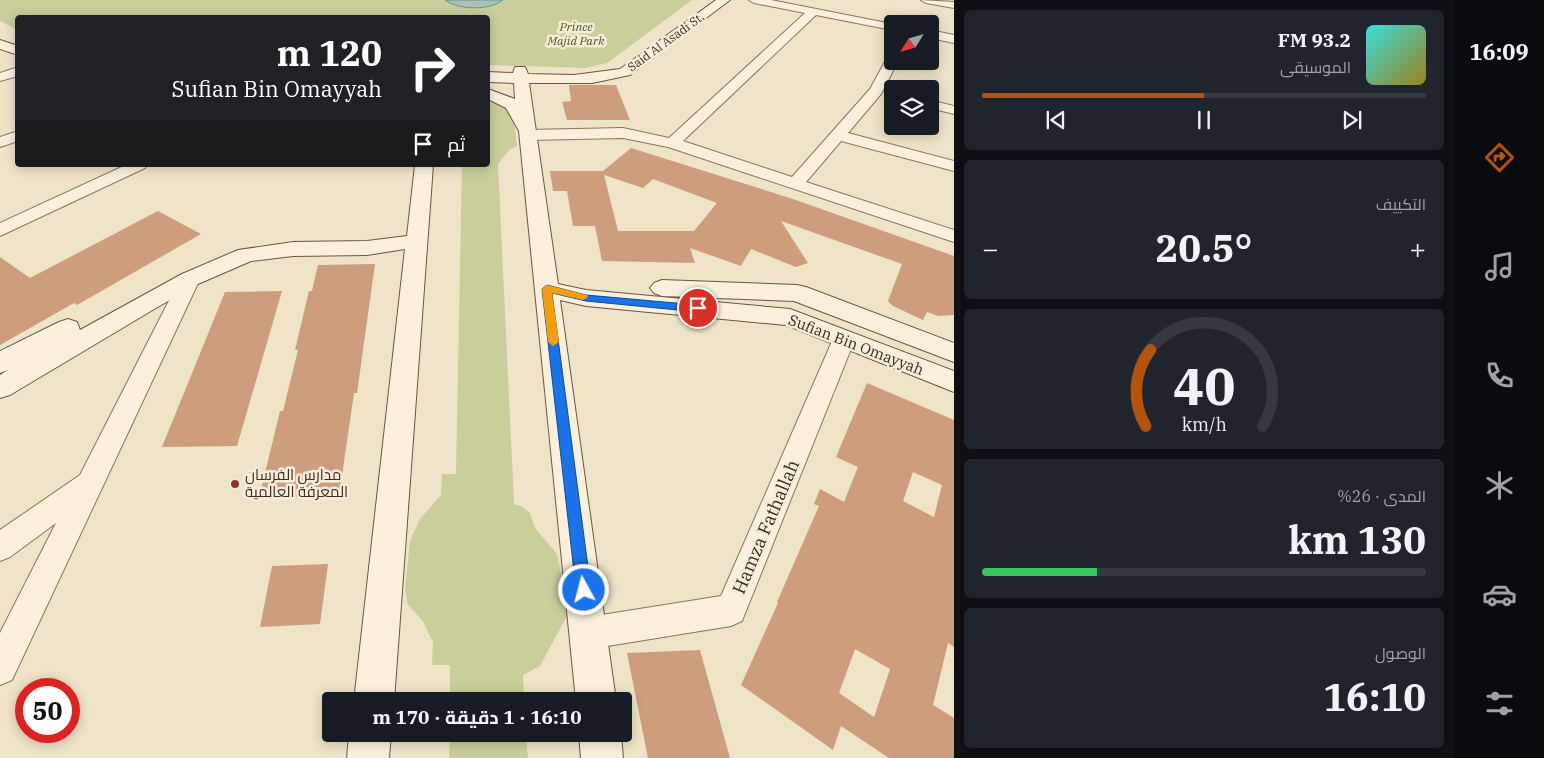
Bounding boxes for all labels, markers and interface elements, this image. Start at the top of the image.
street label: Said Al Asadi St. [624,9,707,74]
north arrow [884,15,939,70]
map controls [884,15,939,135]
park label: Prince Majid Park [546,19,605,48]
text: 93.2 FM [1278,28,1351,52]
text: 120 m [277,30,382,76]
icon: right [400,35,465,100]
text: 16:09 [1469,37,1529,66]
text: الموسيقى [1280,57,1351,77]
text: Sufian Bin Omayyah [172,74,382,103]
button: layers [884,80,939,135]
icon: previous [1042,106,1070,134]
icon: pause [1190,106,1218,134]
icon: next [1338,106,1366,134]
icon: arrive [409,130,437,158]
text: ثم [447,132,465,156]
icon: directions [1482,140,1517,175]
text: التكييف [1376,194,1426,214]
text: 20.5° [1156,223,1252,272]
text: − [982,230,999,267]
text: + [1409,230,1426,267]
icon: music [1482,249,1517,284]
pin [677,287,719,329]
icon: arrive [684,294,712,322]
street label: Sufian Bin Omayyah [786,310,927,379]
text: 40 [1173,352,1235,419]
icon: phone [1482,358,1517,393]
text: km/h [1181,413,1227,436]
street label: Hamza Fathallah [727,456,804,597]
place label: مدارس الفرسان المعرفة العالمية [245,465,348,501]
icon: climate [1482,468,1517,503]
marker: مدارس الفرسان المعرفة العالمية [229,478,241,490]
text: المدى · 26% [1337,486,1426,506]
text: 130 km [1288,515,1426,564]
position arrow [557,563,609,615]
icon: car [1482,577,1517,612]
text: الوصول [1375,643,1426,663]
text: 16:10 [1323,672,1426,721]
speed limit sign: 50 [15,678,80,743]
icon: filters [1482,686,1517,721]
text: 16:10 · 1 دقيقة · 170 m [372,705,582,729]

